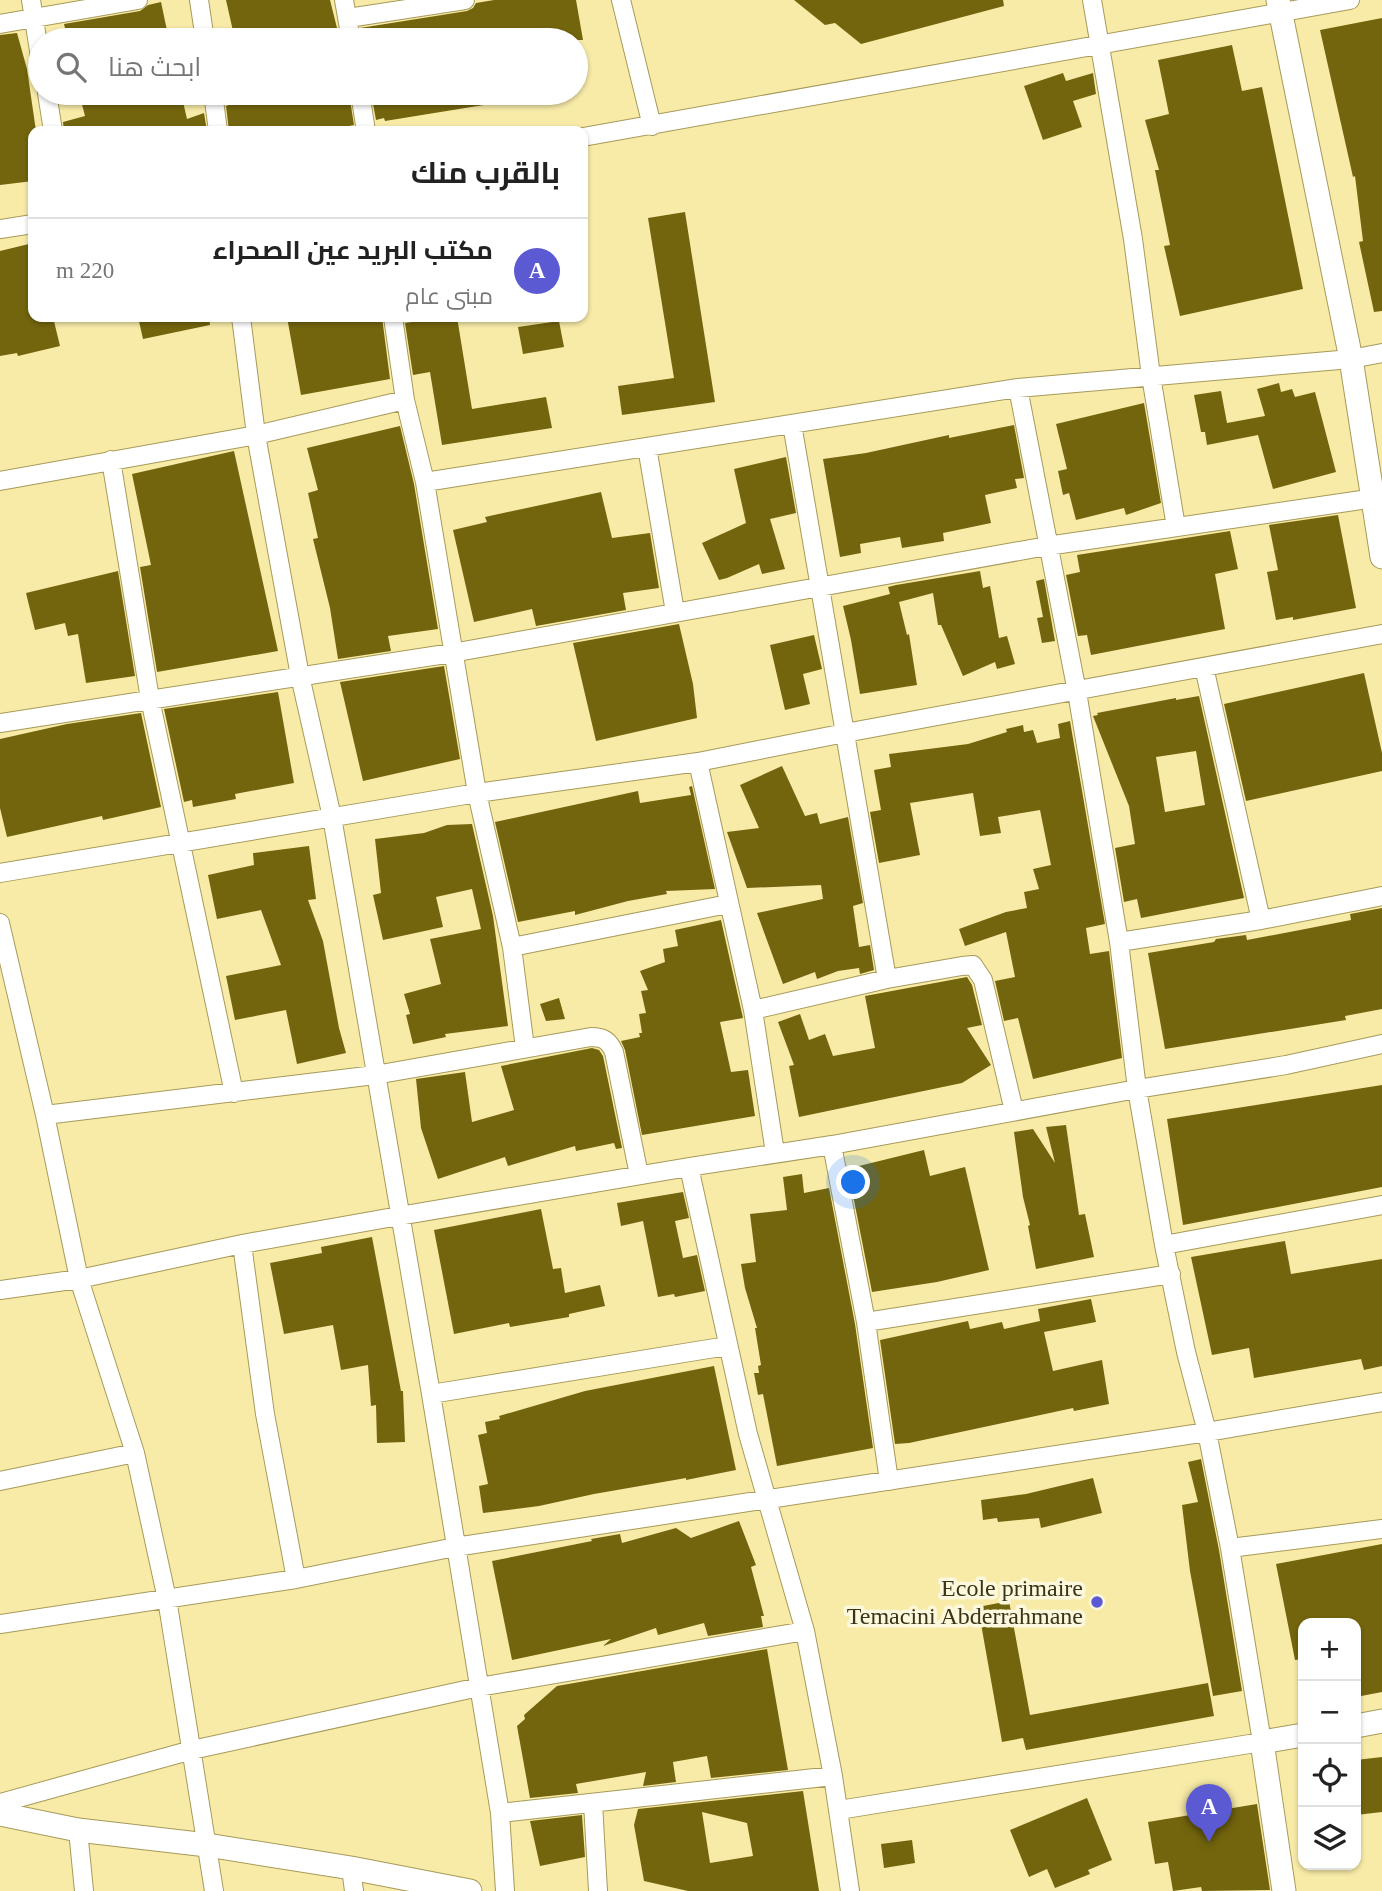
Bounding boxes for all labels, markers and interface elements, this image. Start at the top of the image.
search box [28,28,588,105]
icon: search [52,48,90,86]
text: ابحث هنا [108,53,201,82]
text: بالقرب منك [411,156,560,189]
text: مكتب البريد عين الصحراء [213,236,493,265]
text: 220 m [56,258,114,283]
text: A [529,258,545,283]
text: مبنى عام [405,284,493,309]
your location [836,1165,870,1199]
place label: Ecole primaire Temacini Abderrahmane [847,1575,1083,1629]
marker: Ecole primaire Temacini Abderrahmane [1089,1594,1105,1610]
map controls [1298,1618,1361,1870]
button: + [1298,1618,1361,1681]
button: − [1298,1681,1361,1744]
button: locate [1298,1744,1361,1807]
pin: A [1186,1784,1232,1842]
button: layers [1298,1807,1361,1870]

